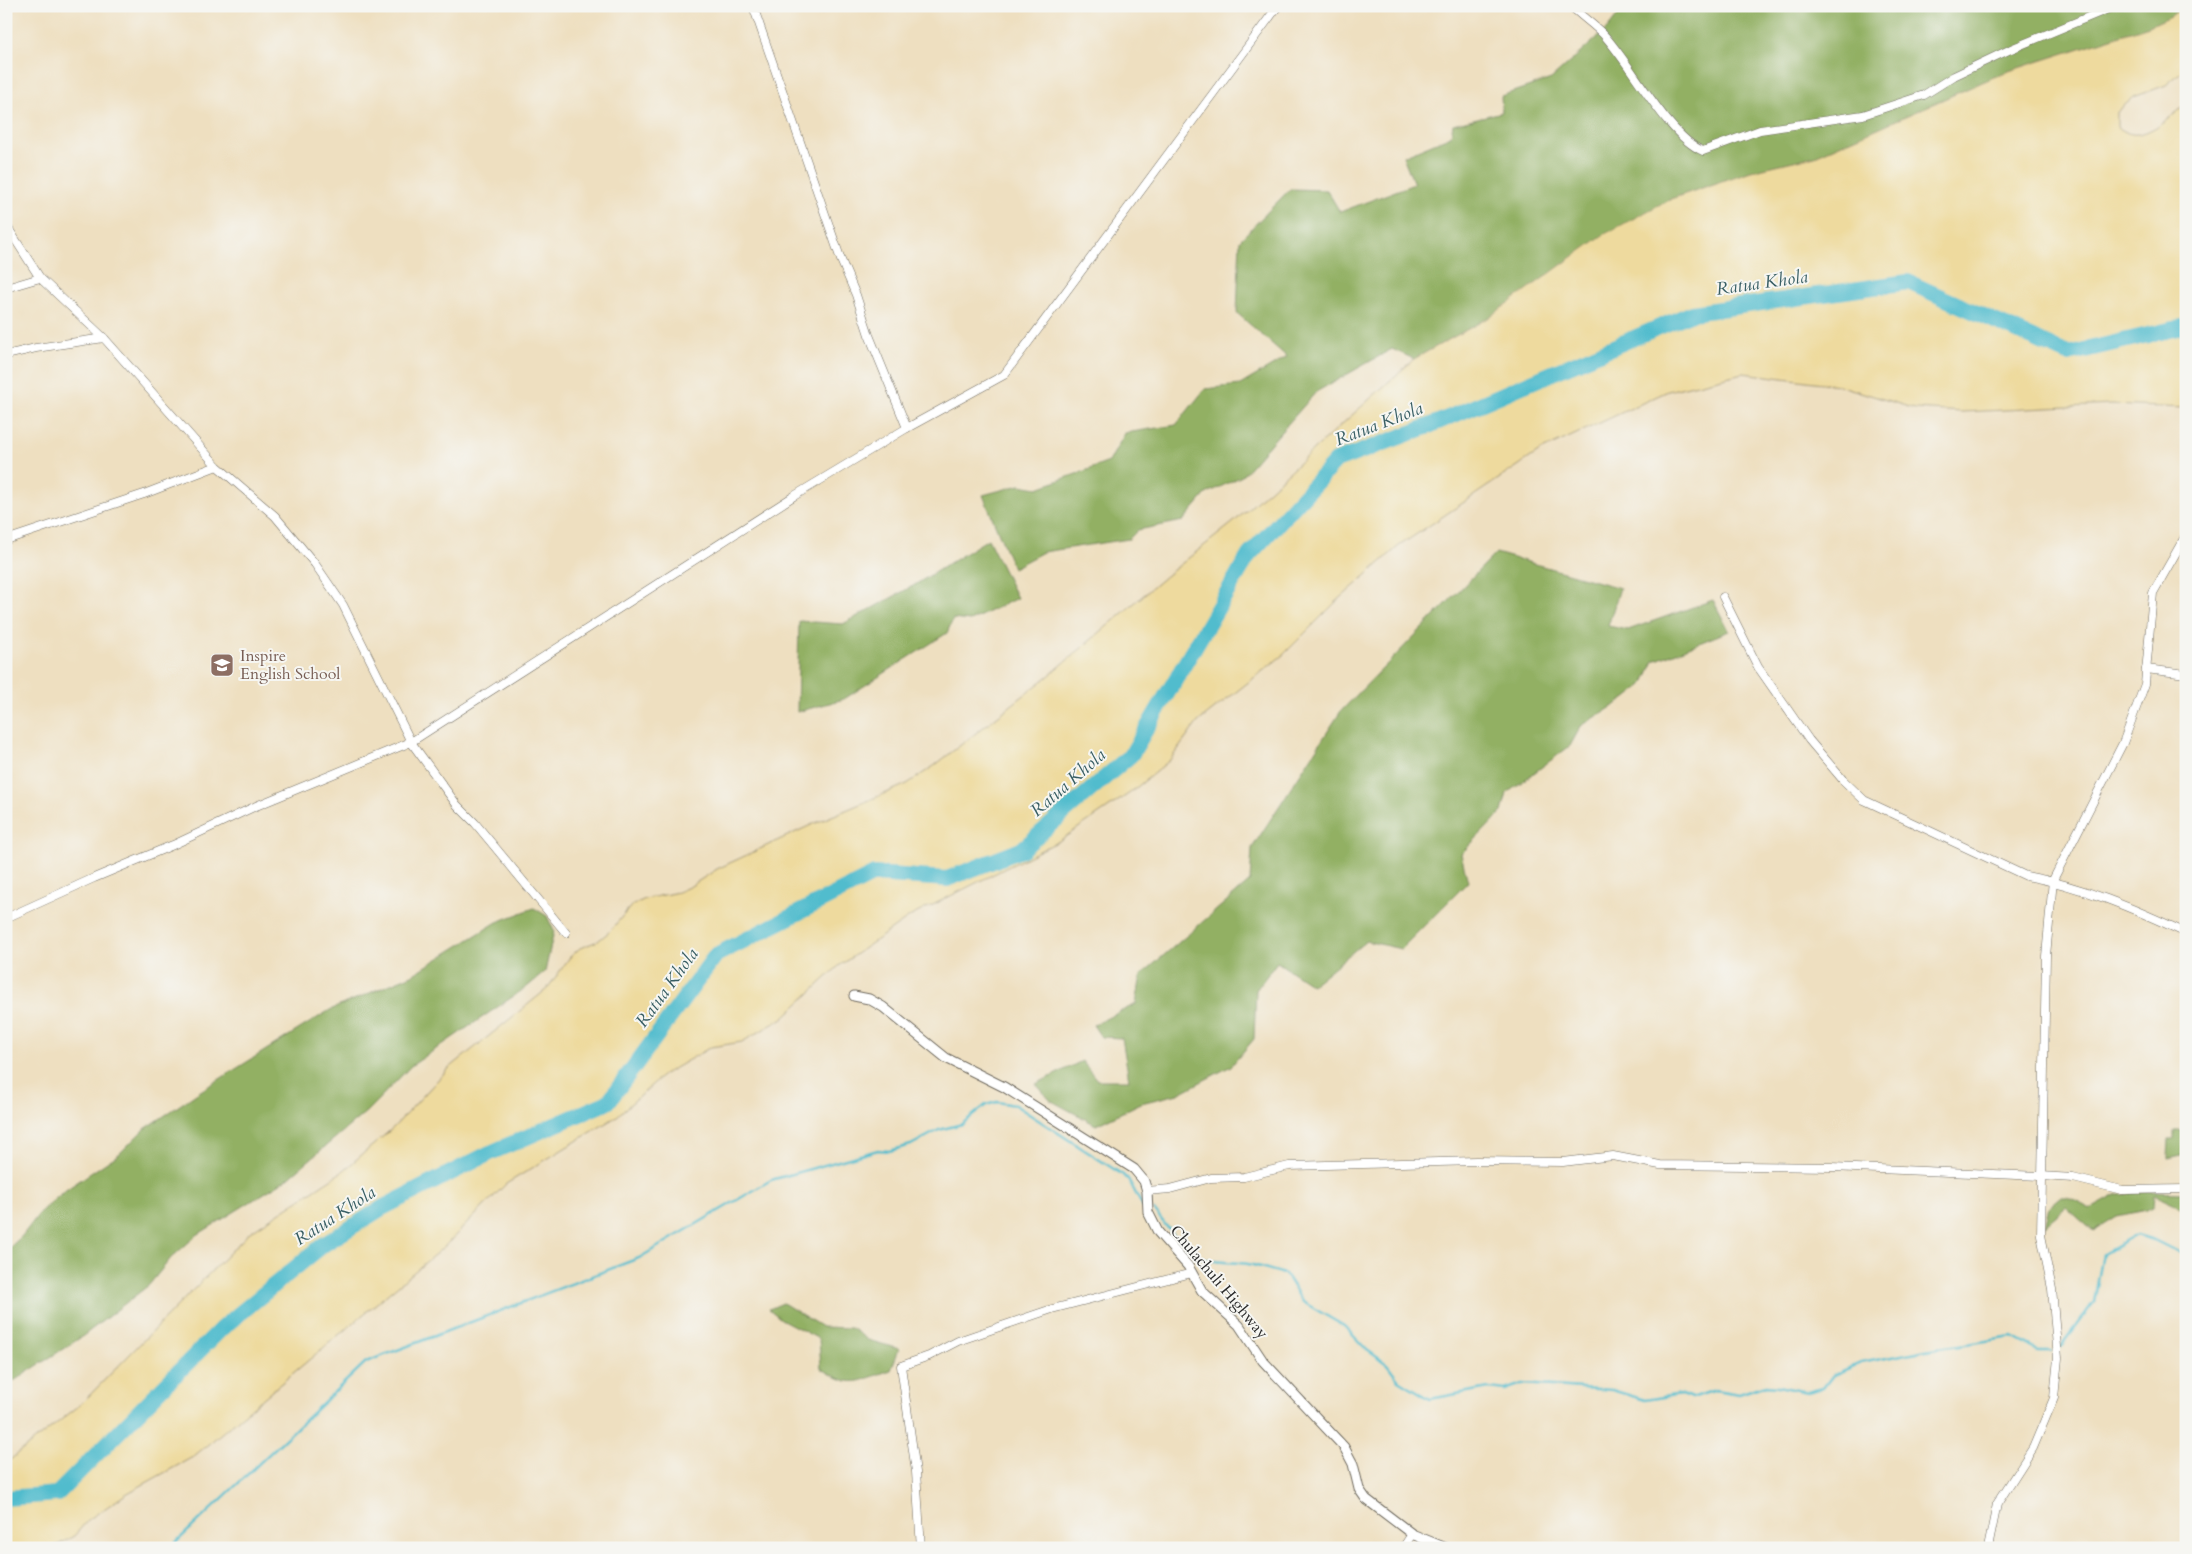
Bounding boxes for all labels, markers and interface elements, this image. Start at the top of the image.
water label: Ratua Khola [1714,264,1810,302]
water label: Ratua Khola [1331,396,1427,452]
place label: Inspire English School [240,645,340,685]
school or university icon: Inspire English School [209,652,235,678]
water label: Ratua Khola [1025,743,1111,823]
water label: Ratua Khola [630,943,704,1033]
water label: Ratua Khola [289,1180,381,1252]
street label: Chulachuli Highway [1165,1220,1274,1344]

